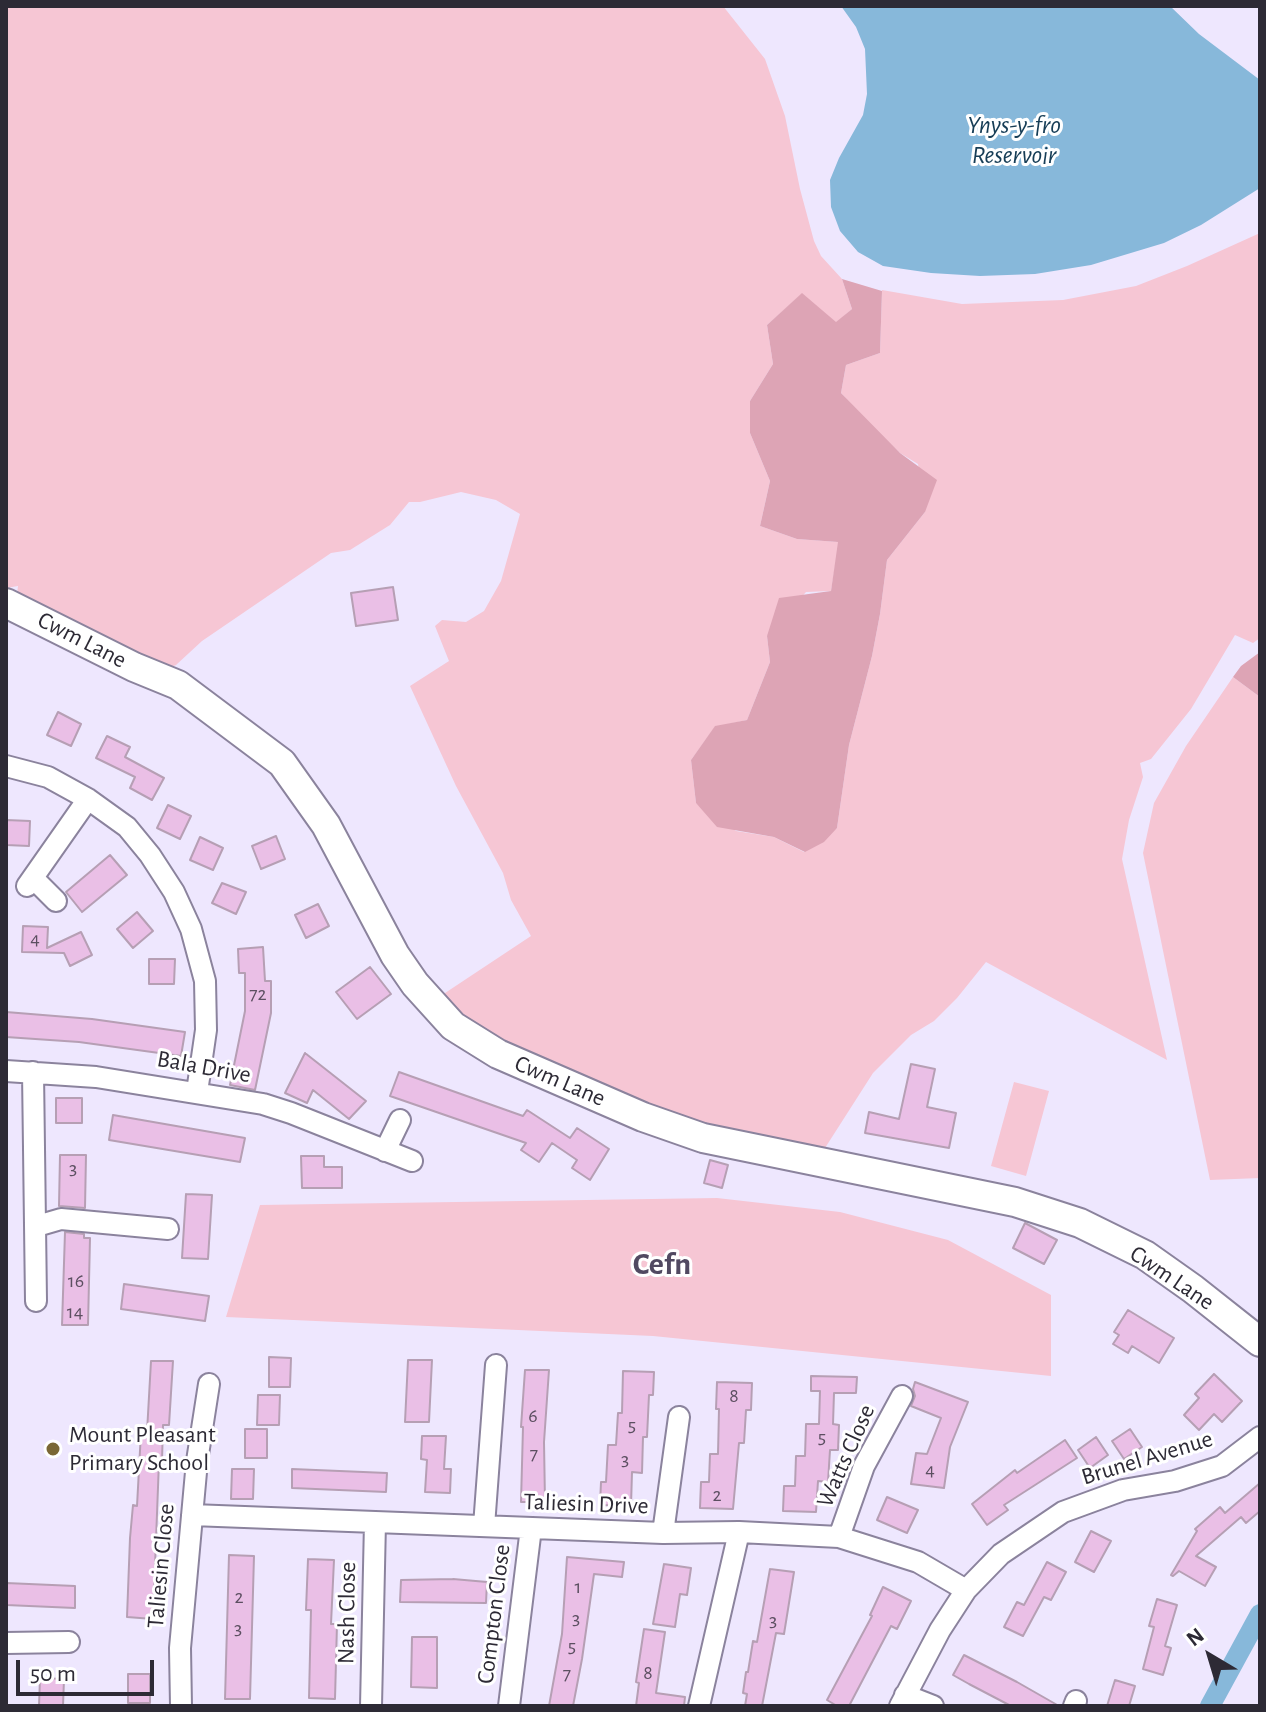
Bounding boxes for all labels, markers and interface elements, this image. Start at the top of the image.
water label: Ynys-y-fro Reservoir [967,109,1061,170]
street label: Cwm Lane [33,605,131,675]
house number: 4 [30,927,40,951]
house number: 72 [249,982,267,1006]
street label: Bala Drive [155,1045,253,1089]
street label: Cwm Lane [510,1049,610,1113]
house number: 3 [69,1156,77,1180]
street label: Cwm Lane [1124,1239,1220,1317]
district label: Cefn [633,1245,691,1283]
house number: 16 [68,1269,84,1293]
house number: 14 [67,1300,83,1324]
house number: 8 [729,1384,739,1408]
street label: Watts Close [811,1400,881,1512]
house number: 6 [528,1404,538,1428]
house number: 5 [628,1413,636,1437]
place label: Mount Pleasant Primary School [69,1421,216,1477]
street label: Brunel Avenue [1078,1424,1216,1492]
house number: 5 [818,1425,826,1449]
marker: Mount Pleasant Primary School [44,1440,62,1458]
house number: 7 [530,1442,538,1466]
house number: 3 [621,1447,629,1471]
house number: 4 [925,1458,935,1482]
house number: 2 [712,1483,722,1507]
street label: Taliesin Drive [523,1487,649,1521]
street label: Taliesin Close [141,1502,181,1630]
street label: Compton Close [471,1543,517,1685]
street label: Nash Close [332,1562,362,1664]
house number: 1 [575,1575,581,1599]
house number: 2 [234,1585,244,1609]
house number: 3 [572,1606,580,1630]
house number: 3 [769,1608,777,1632]
house number: 3 [234,1616,242,1640]
north arrow [1170,1616,1250,1696]
text: N [1182,1624,1208,1650]
house number: 5 [568,1634,576,1658]
scale bar [20,1644,158,1694]
house number: 8 [643,1661,653,1685]
text: 50 m [30,1662,76,1686]
house number: 7 [563,1662,571,1686]

